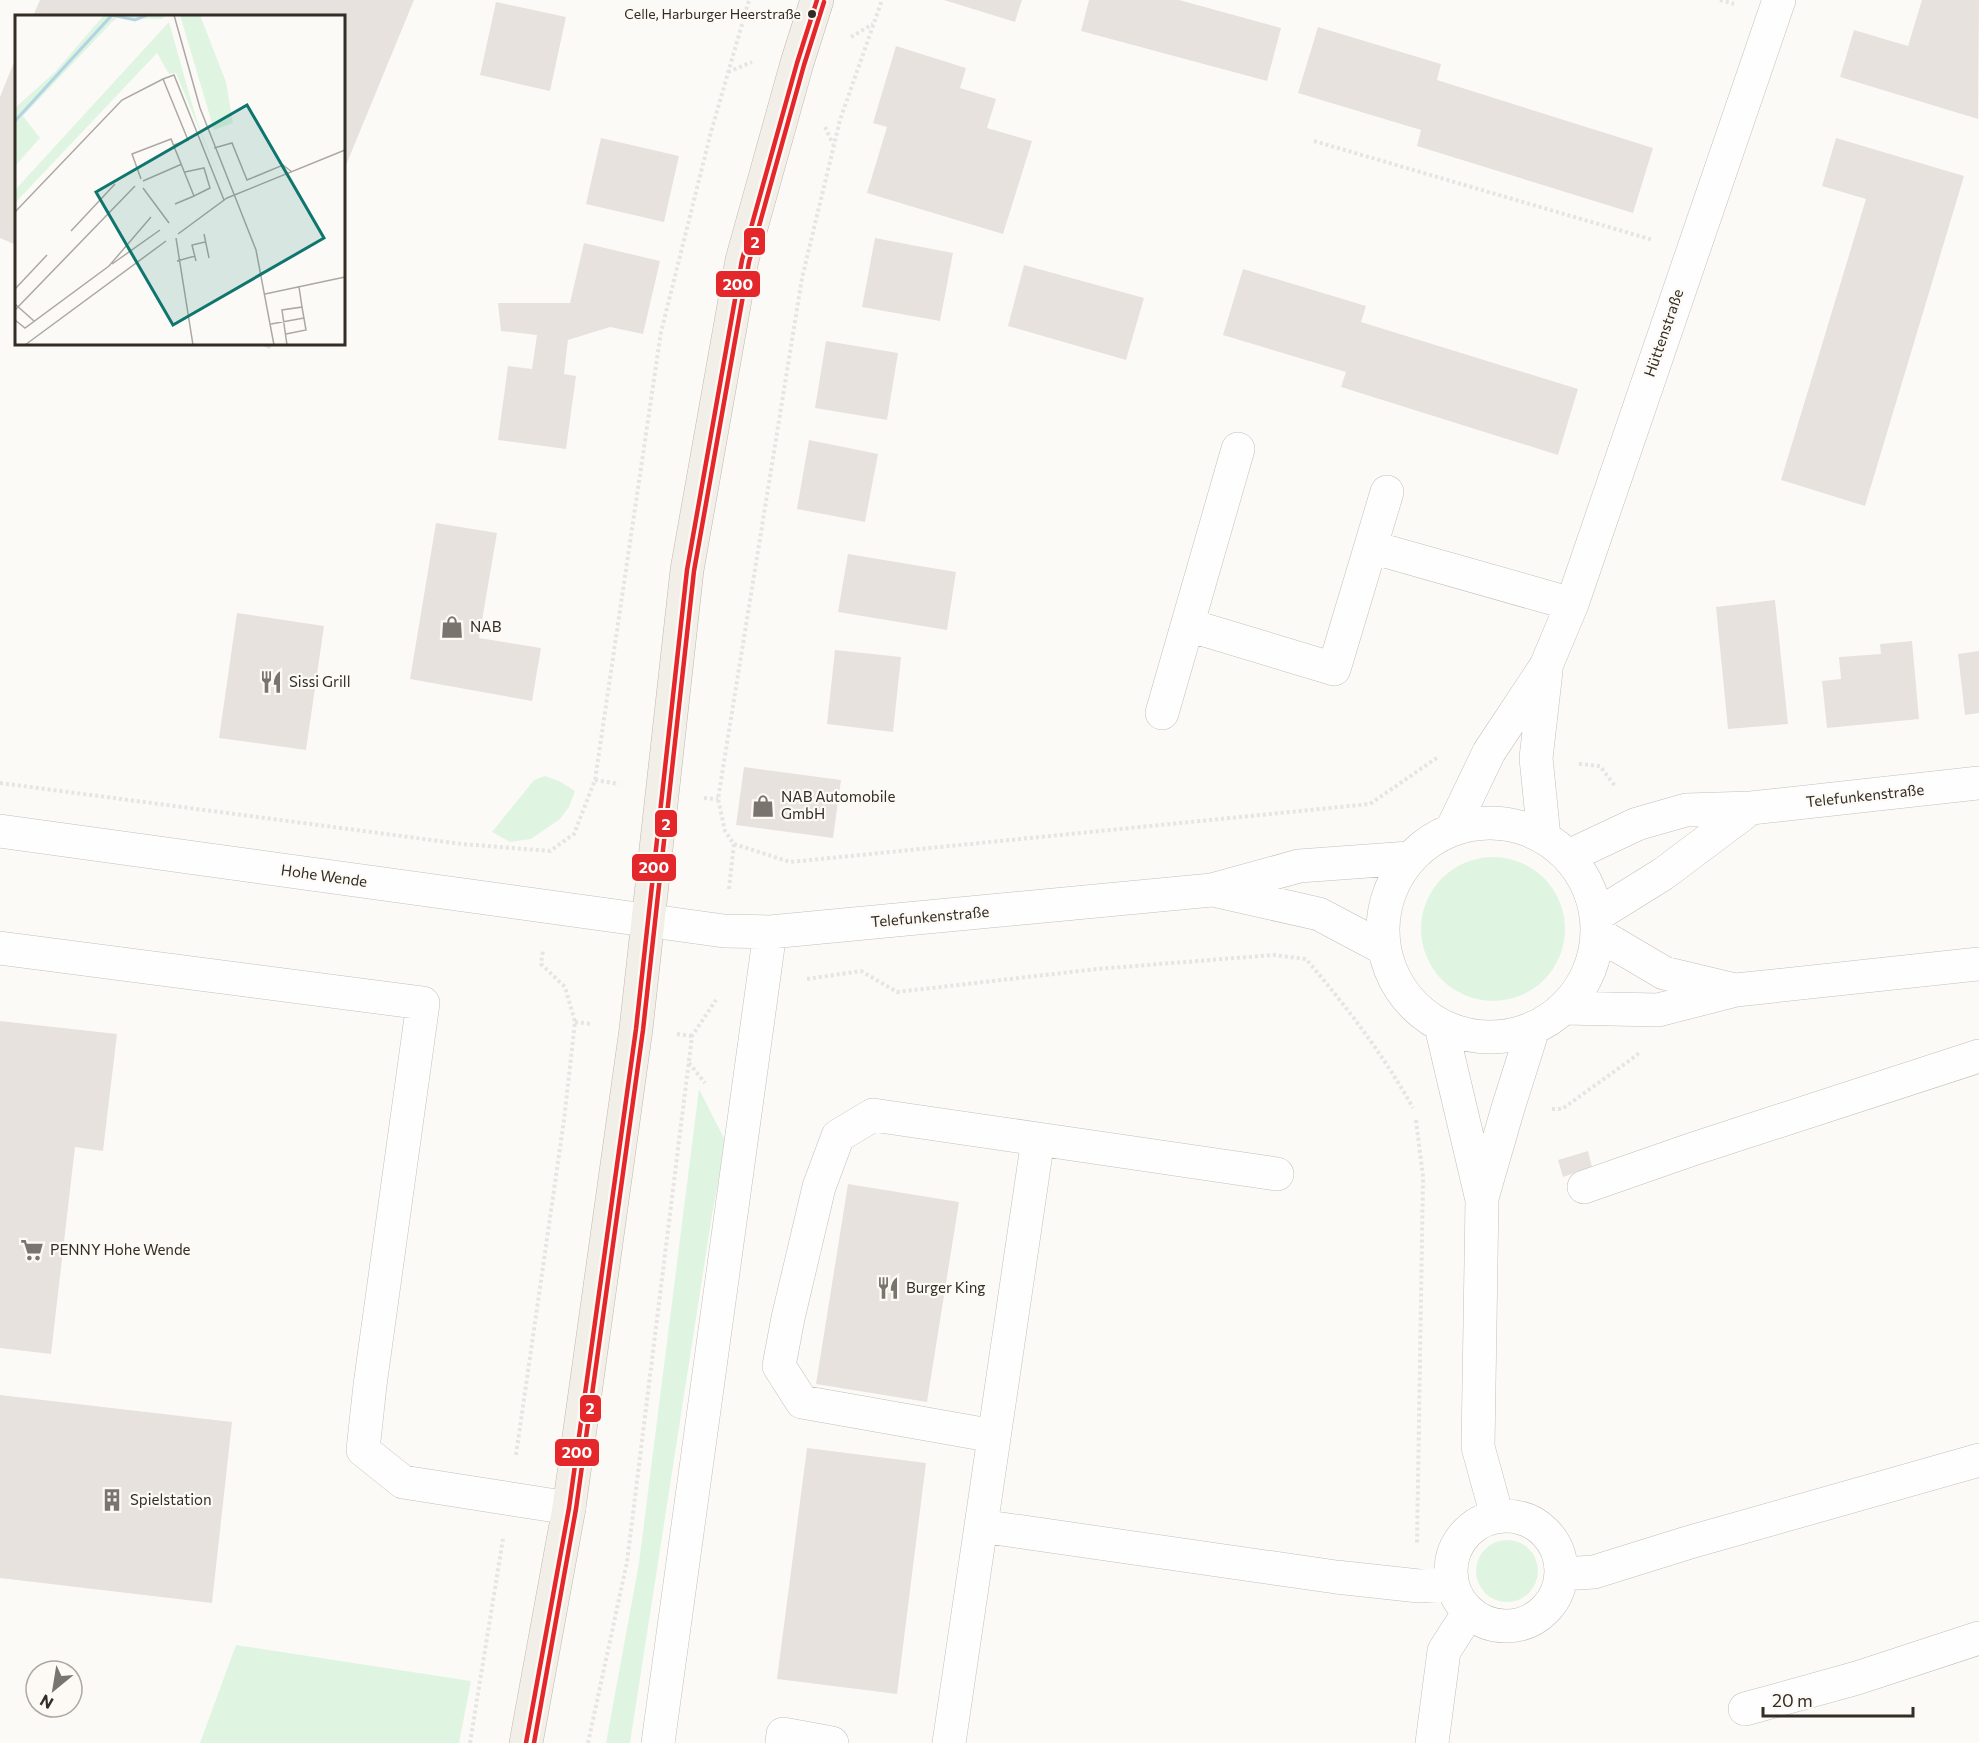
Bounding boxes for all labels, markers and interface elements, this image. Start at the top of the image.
place label: Celle, Harburger Heerstraße [624,5,801,22]
marker: Celle, Harburger Heerstraße [806,8,818,20]
inset map [15,15,345,345]
line badge: 2 [743,227,766,256]
text: 2 [750,232,760,251]
line badge: 200 [715,270,761,298]
text: 200 [723,274,753,293]
street label: Hüttenstraße [1640,286,1687,379]
shop icon: NAB [439,614,465,640]
place label: NAB [470,617,502,635]
restaurant icon: Sissi Grill [258,669,284,695]
place label: Sissi Grill [289,672,350,690]
street label: Telefunkenstraße [1805,780,1925,810]
place label: NAB Automobile GmbH [781,787,895,822]
shop icon: NAB Automobile GmbH [750,793,776,819]
line badge: 2 [654,809,678,838]
text: 2 [661,814,671,833]
line badge: 200 [631,853,677,882]
text: 200 [639,857,669,876]
street label: Hohe Wende [280,860,369,890]
street label: Telefunkenstraße [870,902,990,930]
supermarket icon: PENNY Hohe Wende [19,1237,45,1263]
place label: PENNY Hohe Wende [50,1240,191,1258]
restaurant icon: Burger King [875,1275,901,1301]
place label: Burger King [906,1278,985,1296]
line badge: 2 [579,1394,602,1423]
text: 2 [585,1398,595,1417]
line badge: 200 [554,1438,600,1467]
text: 200 [562,1442,592,1461]
building icon: Spielstation [99,1487,125,1513]
place label: Spielstation [130,1490,212,1508]
north arrow [24,1659,84,1719]
scale bar [1763,1680,1913,1718]
text: 20 m [1772,1689,1813,1711]
text: N [36,1691,56,1714]

